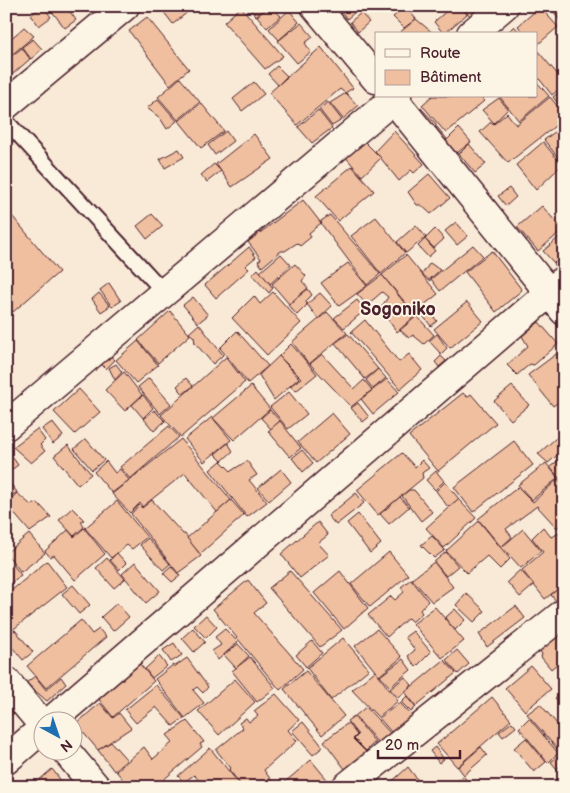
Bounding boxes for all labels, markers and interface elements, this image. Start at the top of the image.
legend [375,32,538,98]
text: Route [420,44,461,63]
text: Bâtiment [420,68,482,87]
district label: Sogoniko [360,299,436,320]
north arrow [32,710,82,760]
scale bar [378,728,460,760]
text: N [57,736,76,755]
text: 20 m [385,736,419,755]

